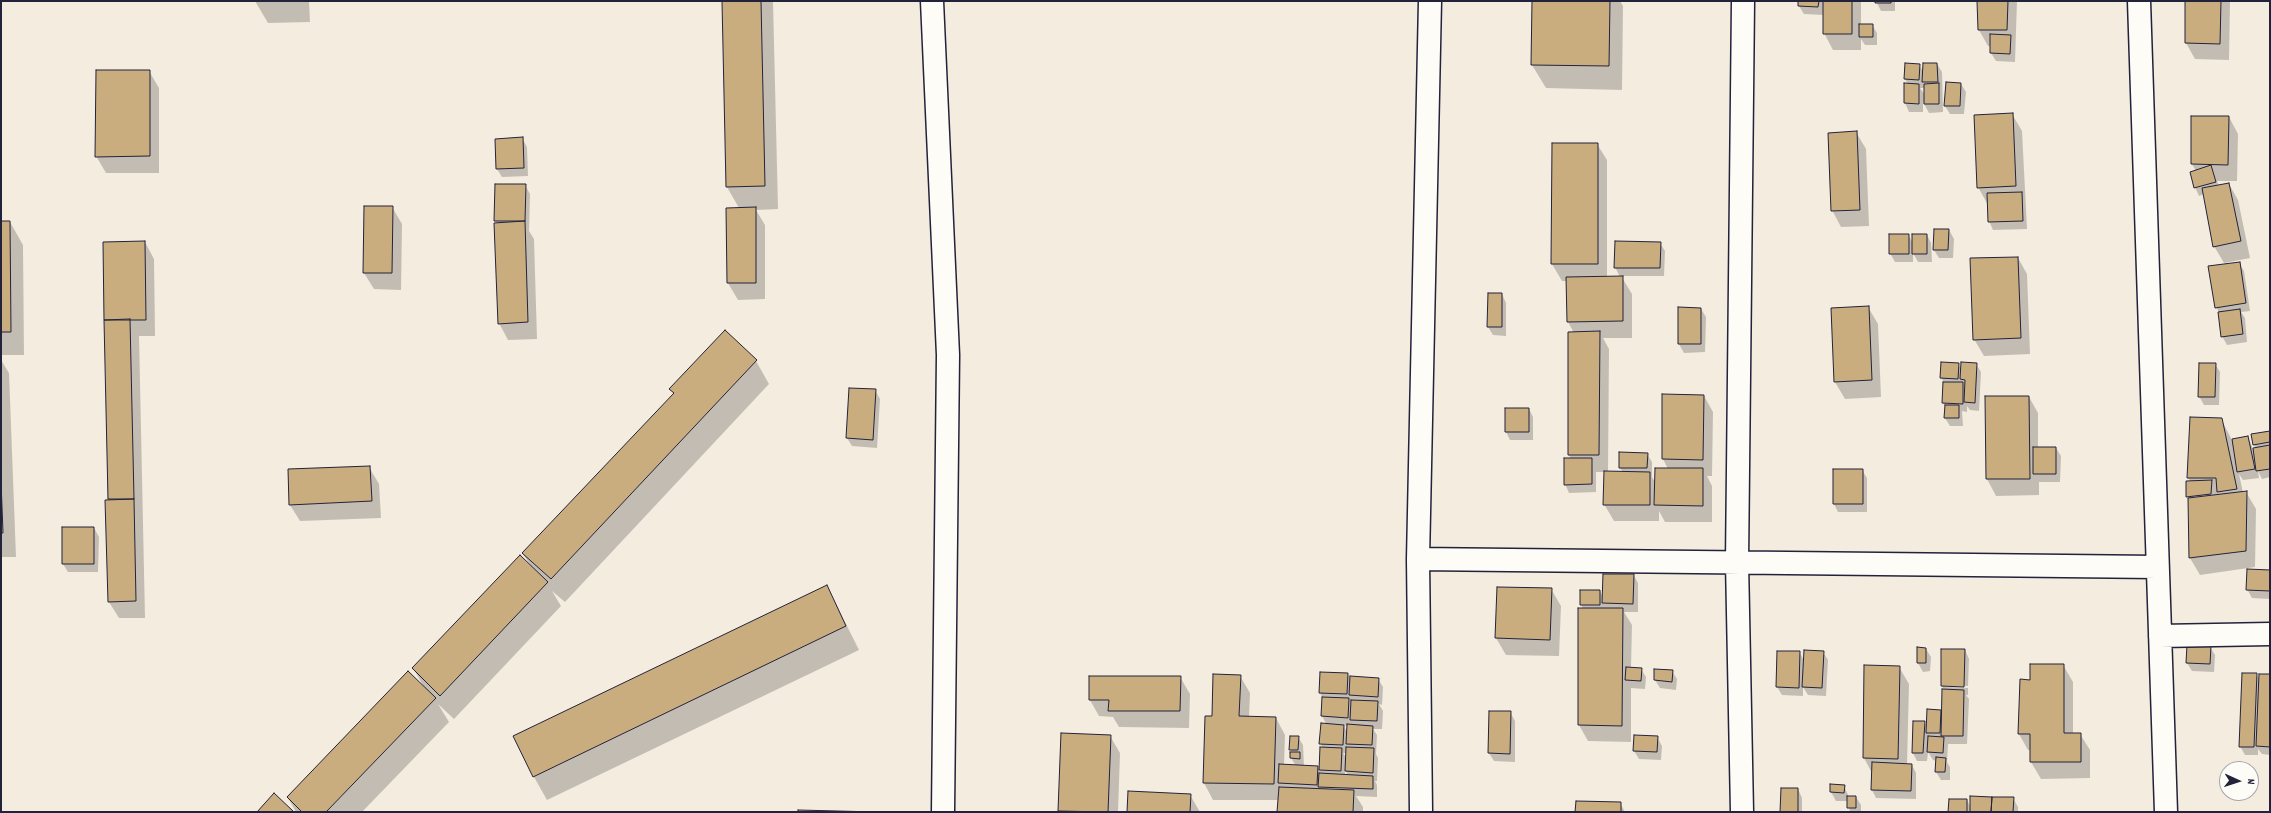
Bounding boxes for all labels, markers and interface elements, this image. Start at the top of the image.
north arrow [2219,761,2259,801]
text: N [2242,778,2258,785]

